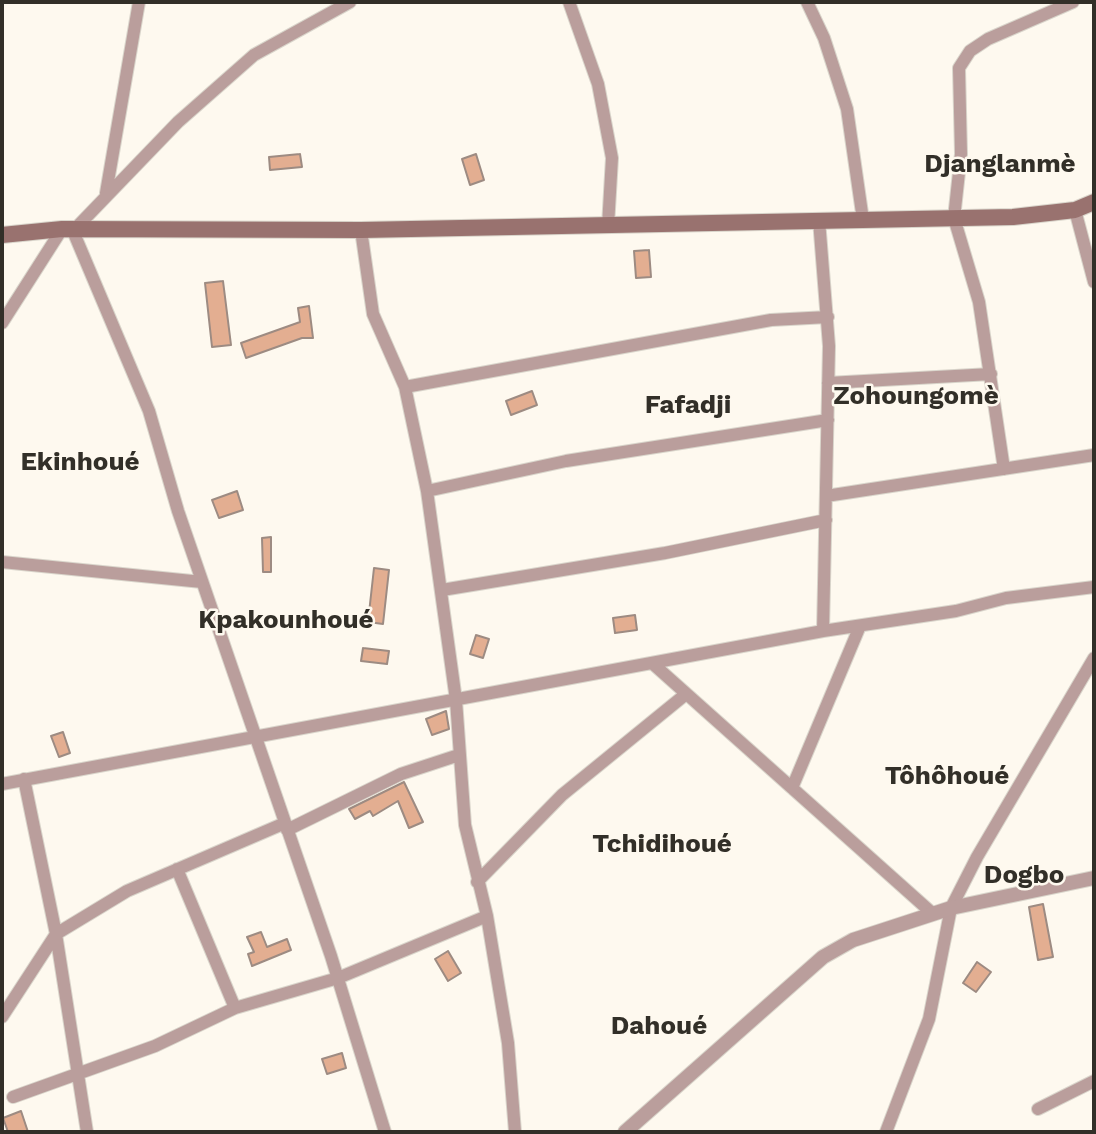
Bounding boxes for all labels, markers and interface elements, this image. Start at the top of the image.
district label: Djanglanmè [924,148,1076,180]
district label: Zohoungomè [833,380,999,412]
district label: Fafadji [645,389,731,421]
district label: Ekinhoué [20,446,140,478]
district label: Kpakounhoué [198,604,374,636]
district label: Tôhôhoué [885,760,1009,792]
district label: Tchidihoué [592,828,732,860]
district label: Dogbo [984,859,1064,891]
district label: Dahoué [611,1010,707,1042]

